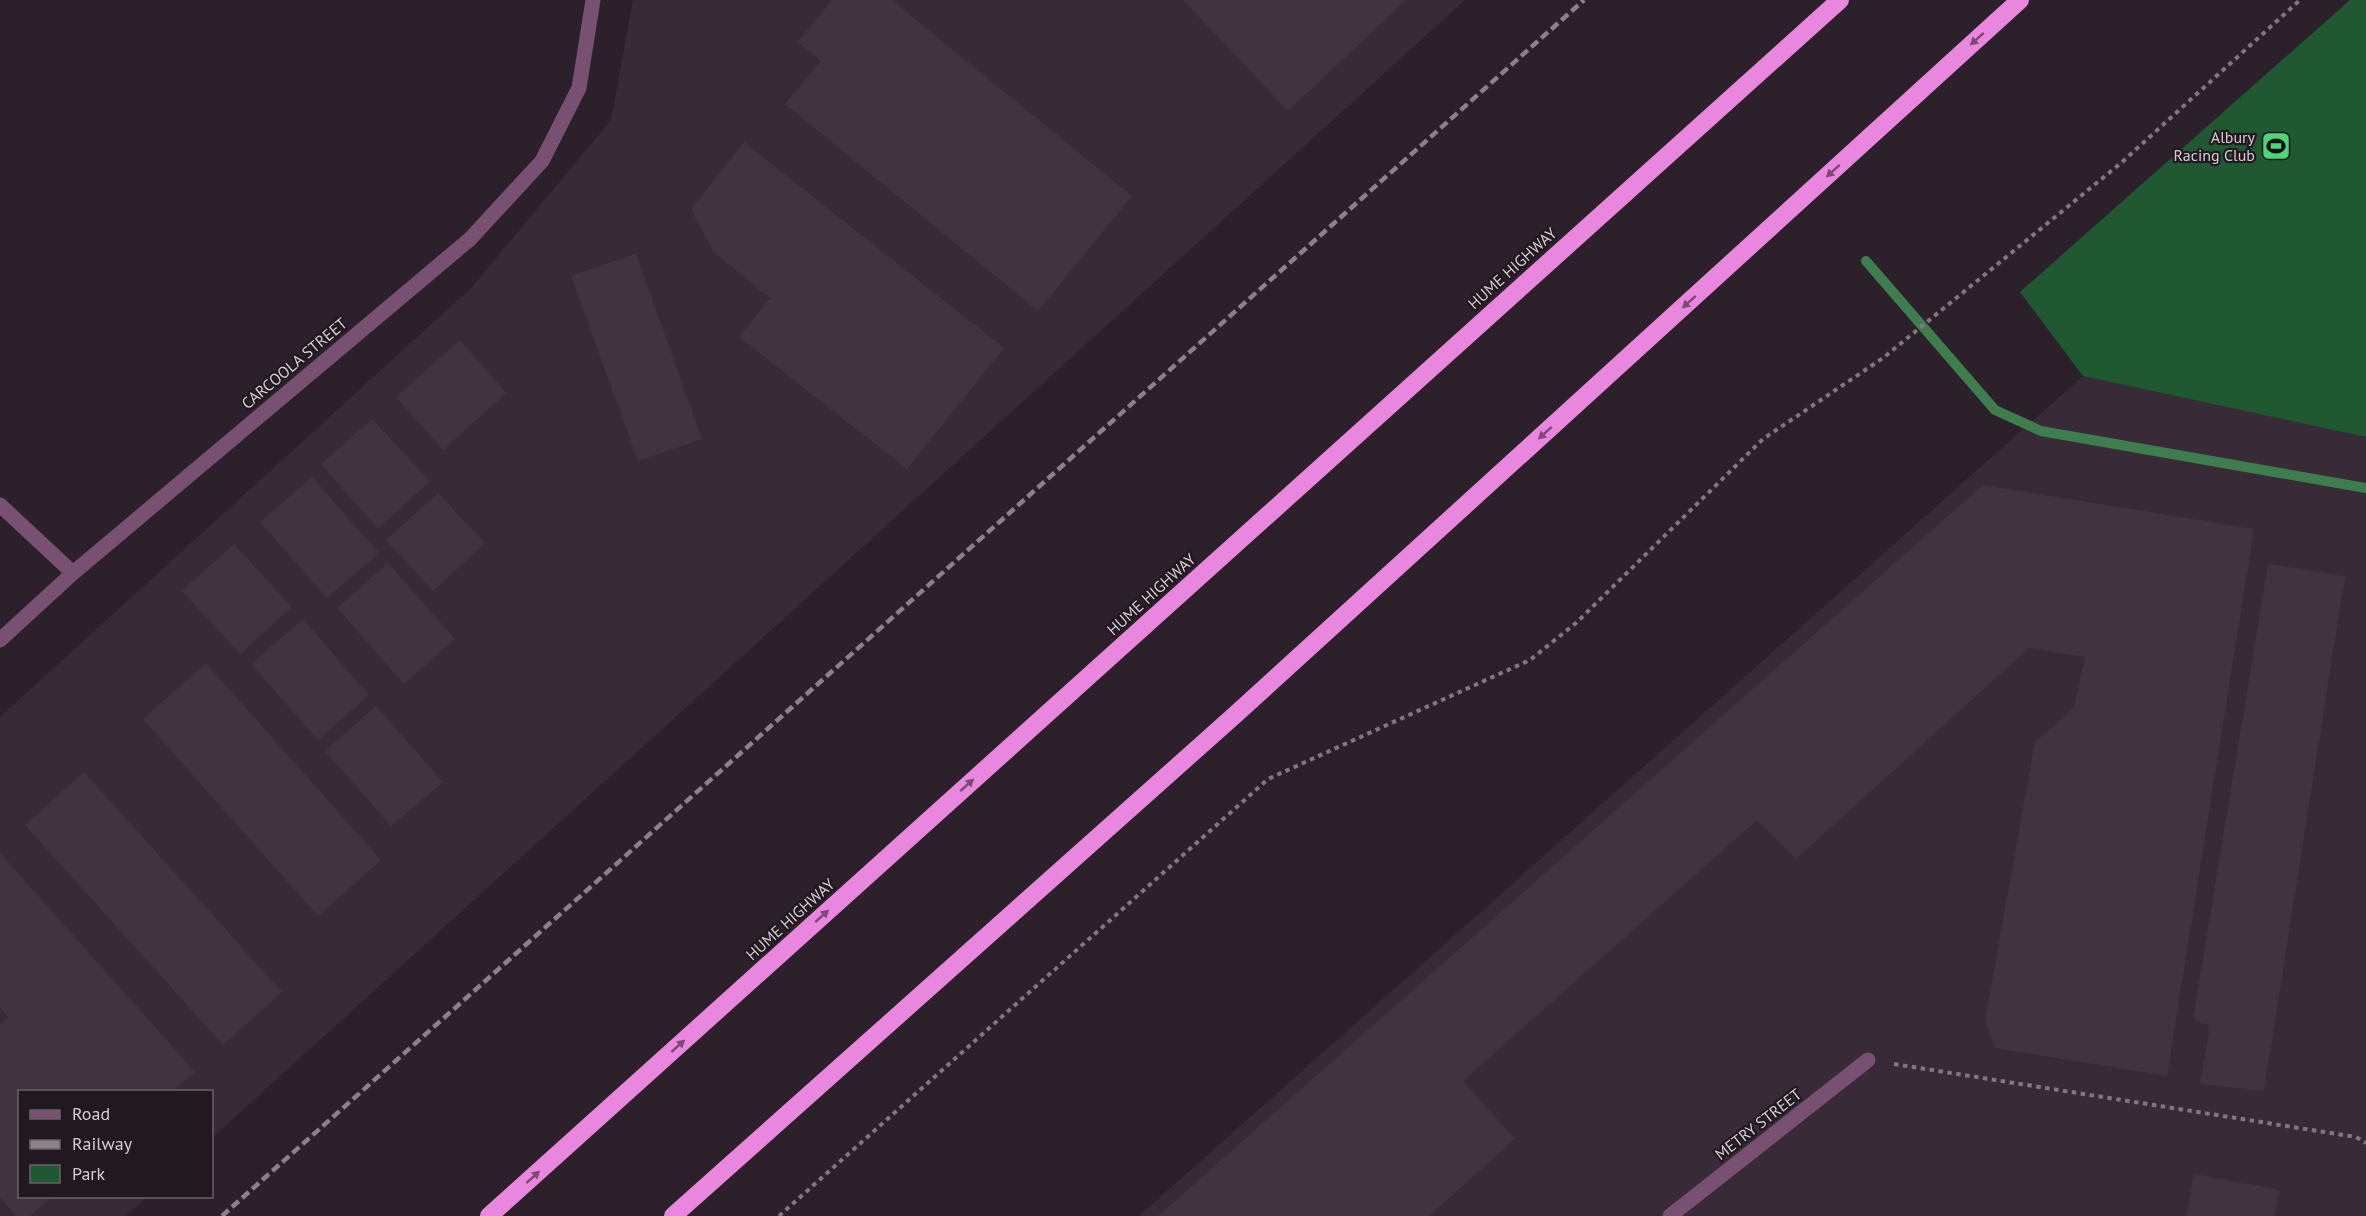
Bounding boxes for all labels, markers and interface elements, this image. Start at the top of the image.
one-way arrow [1970,32,1985,45]
place label: Albury Racing Club [2174,127,2256,165]
sports icon: Albury Racing Club [2260,130,2292,162]
one-way arrow [1826,164,1841,177]
street label: HUME HIGHWAY [1463,223,1561,313]
one-way arrow [1682,295,1697,308]
street label: CARCOOLA STREET [237,313,351,413]
one-way arrow [1537,426,1552,440]
street label: HUME HIGHWAY [1102,549,1200,639]
one-way arrow [960,778,975,792]
street label: HUME HIGHWAY [741,874,839,964]
one-way arrow [815,909,830,923]
one-way arrow [670,1039,685,1053]
street label: METRY STREET [1711,1084,1805,1164]
legend [18,1090,213,1198]
text: Road [72,1102,110,1125]
text: Railway [72,1132,133,1155]
text: Park [72,1162,105,1185]
one-way arrow [525,1170,540,1184]

